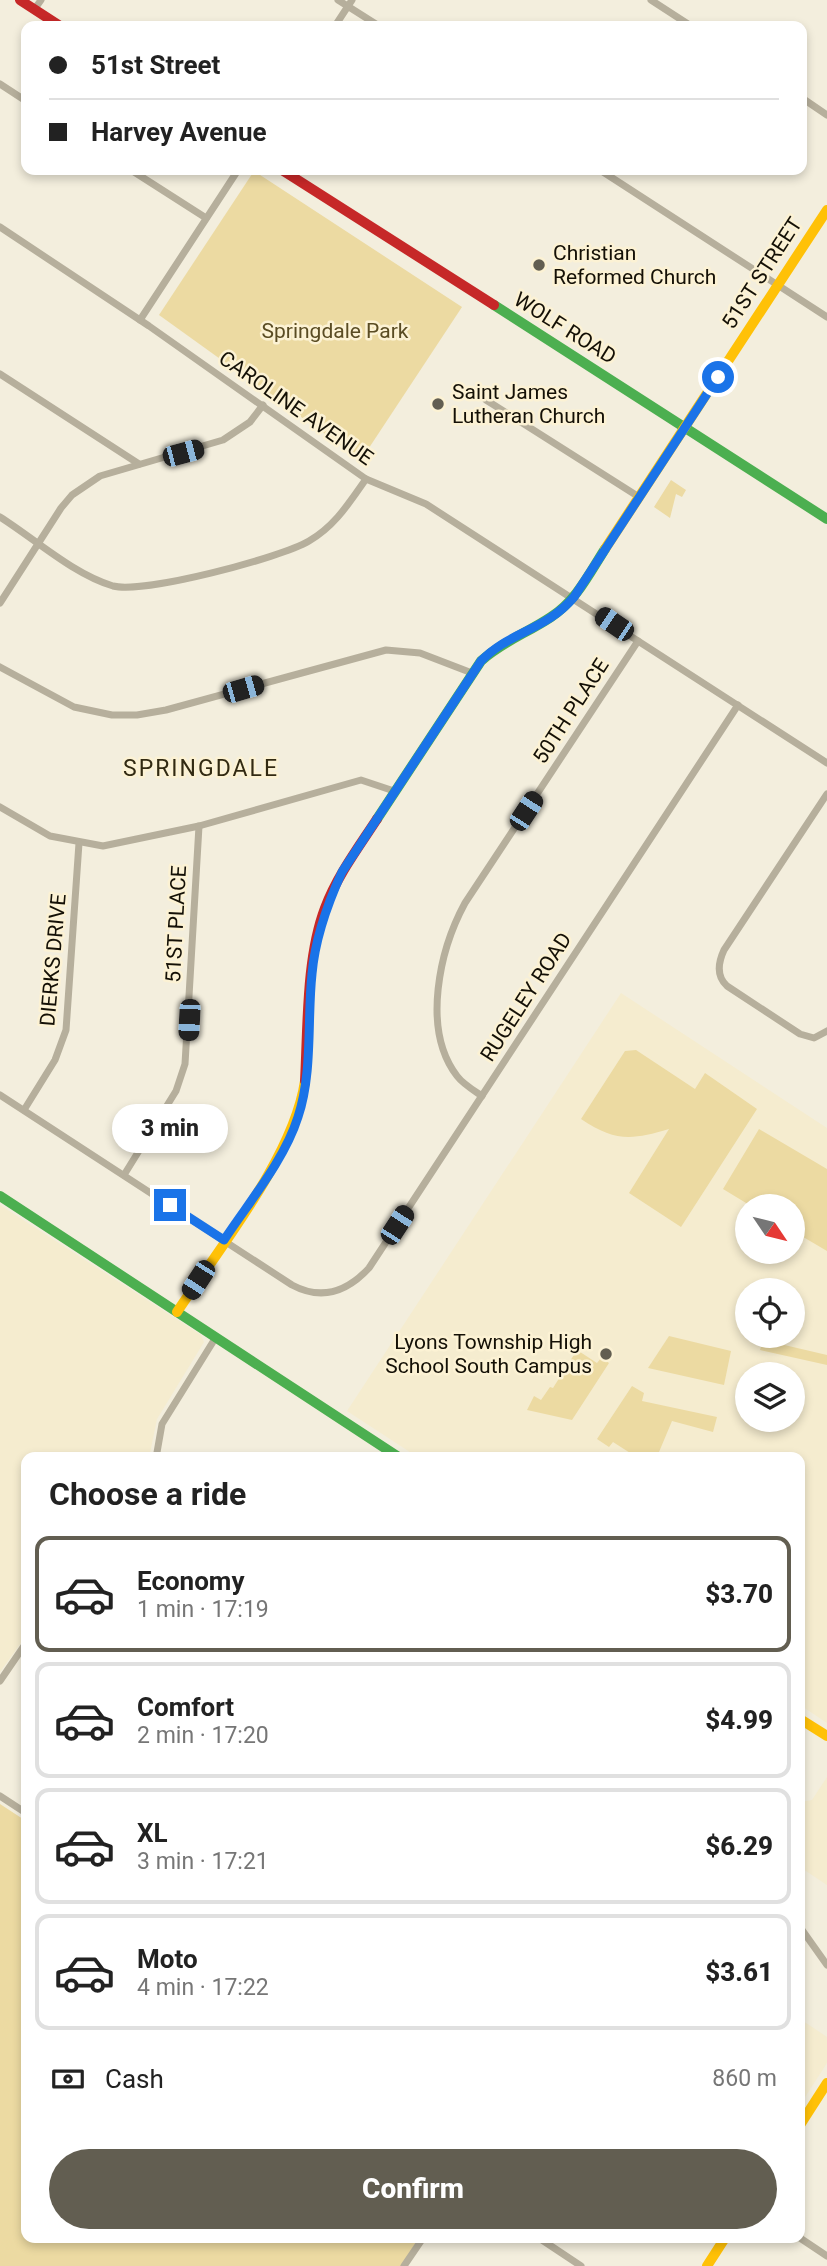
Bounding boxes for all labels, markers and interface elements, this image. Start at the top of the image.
text: 51st Street [91,50,220,80]
text: Harvey Avenue [91,117,267,147]
street label: 51ST STREET [717,212,807,333]
place label: Christian Reformed Church [553,241,716,289]
marker: Christian Reformed Church [531,257,547,273]
street label: WOLF ROAD [510,287,620,369]
park label: Springdale Park [262,319,409,343]
street label: CAROLINE AVENUE [214,346,378,470]
route start [702,361,734,393]
place label: Saint James Lutheran Church [452,380,605,428]
marker: Saint James Lutheran Church [430,396,446,412]
car [160,437,207,469]
car [591,604,638,644]
street label: 50TH PLACE [528,654,614,768]
car [220,673,267,705]
district label: SPRINGDALE [123,755,279,782]
car [506,788,547,834]
street label: 51ST PLACE [161,865,191,983]
street label: DIERKS DRIVE [35,893,71,1027]
street label: RUGELEY ROAD [475,928,577,1066]
car [178,998,201,1042]
callout: 3 min [112,1104,228,1152]
text: 3 min [141,1115,199,1142]
route end [154,1189,186,1221]
north arrow [735,1194,805,1264]
map controls [735,1194,805,1432]
car [377,1202,418,1248]
car [178,1257,219,1303]
button: locate [735,1278,805,1348]
place label: Lyons Township High School South Campus [385,1330,592,1378]
marker: Lyons Township High School South Campus [598,1346,614,1362]
button: layers [735,1362,805,1432]
text: Choose a ride [49,1475,246,1513]
icon: car [53,1563,116,1626]
text: Economy [137,1566,244,1596]
text: $3.70 [705,1579,773,1609]
text: 1 min · 17:19 [137,1596,269,1623]
icon: car [53,1689,116,1752]
text: Comfort [137,1692,234,1722]
text: $4.99 [705,1705,773,1735]
text: 2 min · 17:20 [137,1722,269,1749]
icon: car [53,1815,116,1878]
text: XL [137,1818,168,1848]
text: $6.29 [705,1831,773,1861]
text: 3 min · 17:21 [137,1848,269,1875]
icon: car [53,1941,116,2004]
text: Moto [137,1944,198,1974]
text: $3.61 [705,1957,773,1987]
text: 4 min · 17:22 [137,1974,269,2001]
icon: cash [49,2060,87,2098]
text: Cash [105,2064,164,2094]
text: 860 m [712,2065,777,2092]
button: Confirm [49,2149,777,2229]

